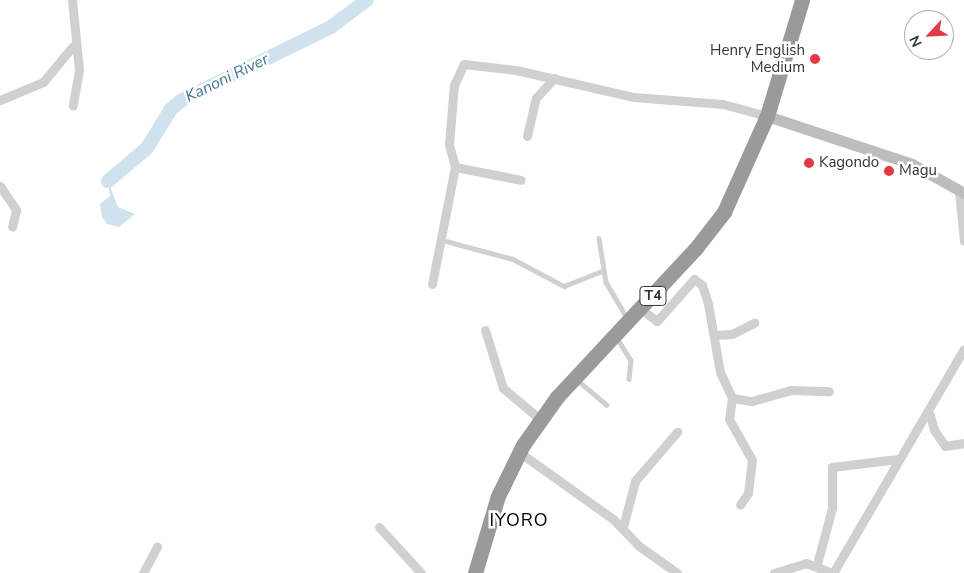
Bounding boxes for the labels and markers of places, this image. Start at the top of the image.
place label: Henry English Medium [710,41,805,76]
marker: Henry English Medium [809,53,821,65]
place label: Kagondo [819,154,879,172]
marker: Kagondo [803,157,815,169]
place label: Magu [899,162,937,180]
marker: Magu [883,165,895,177]

